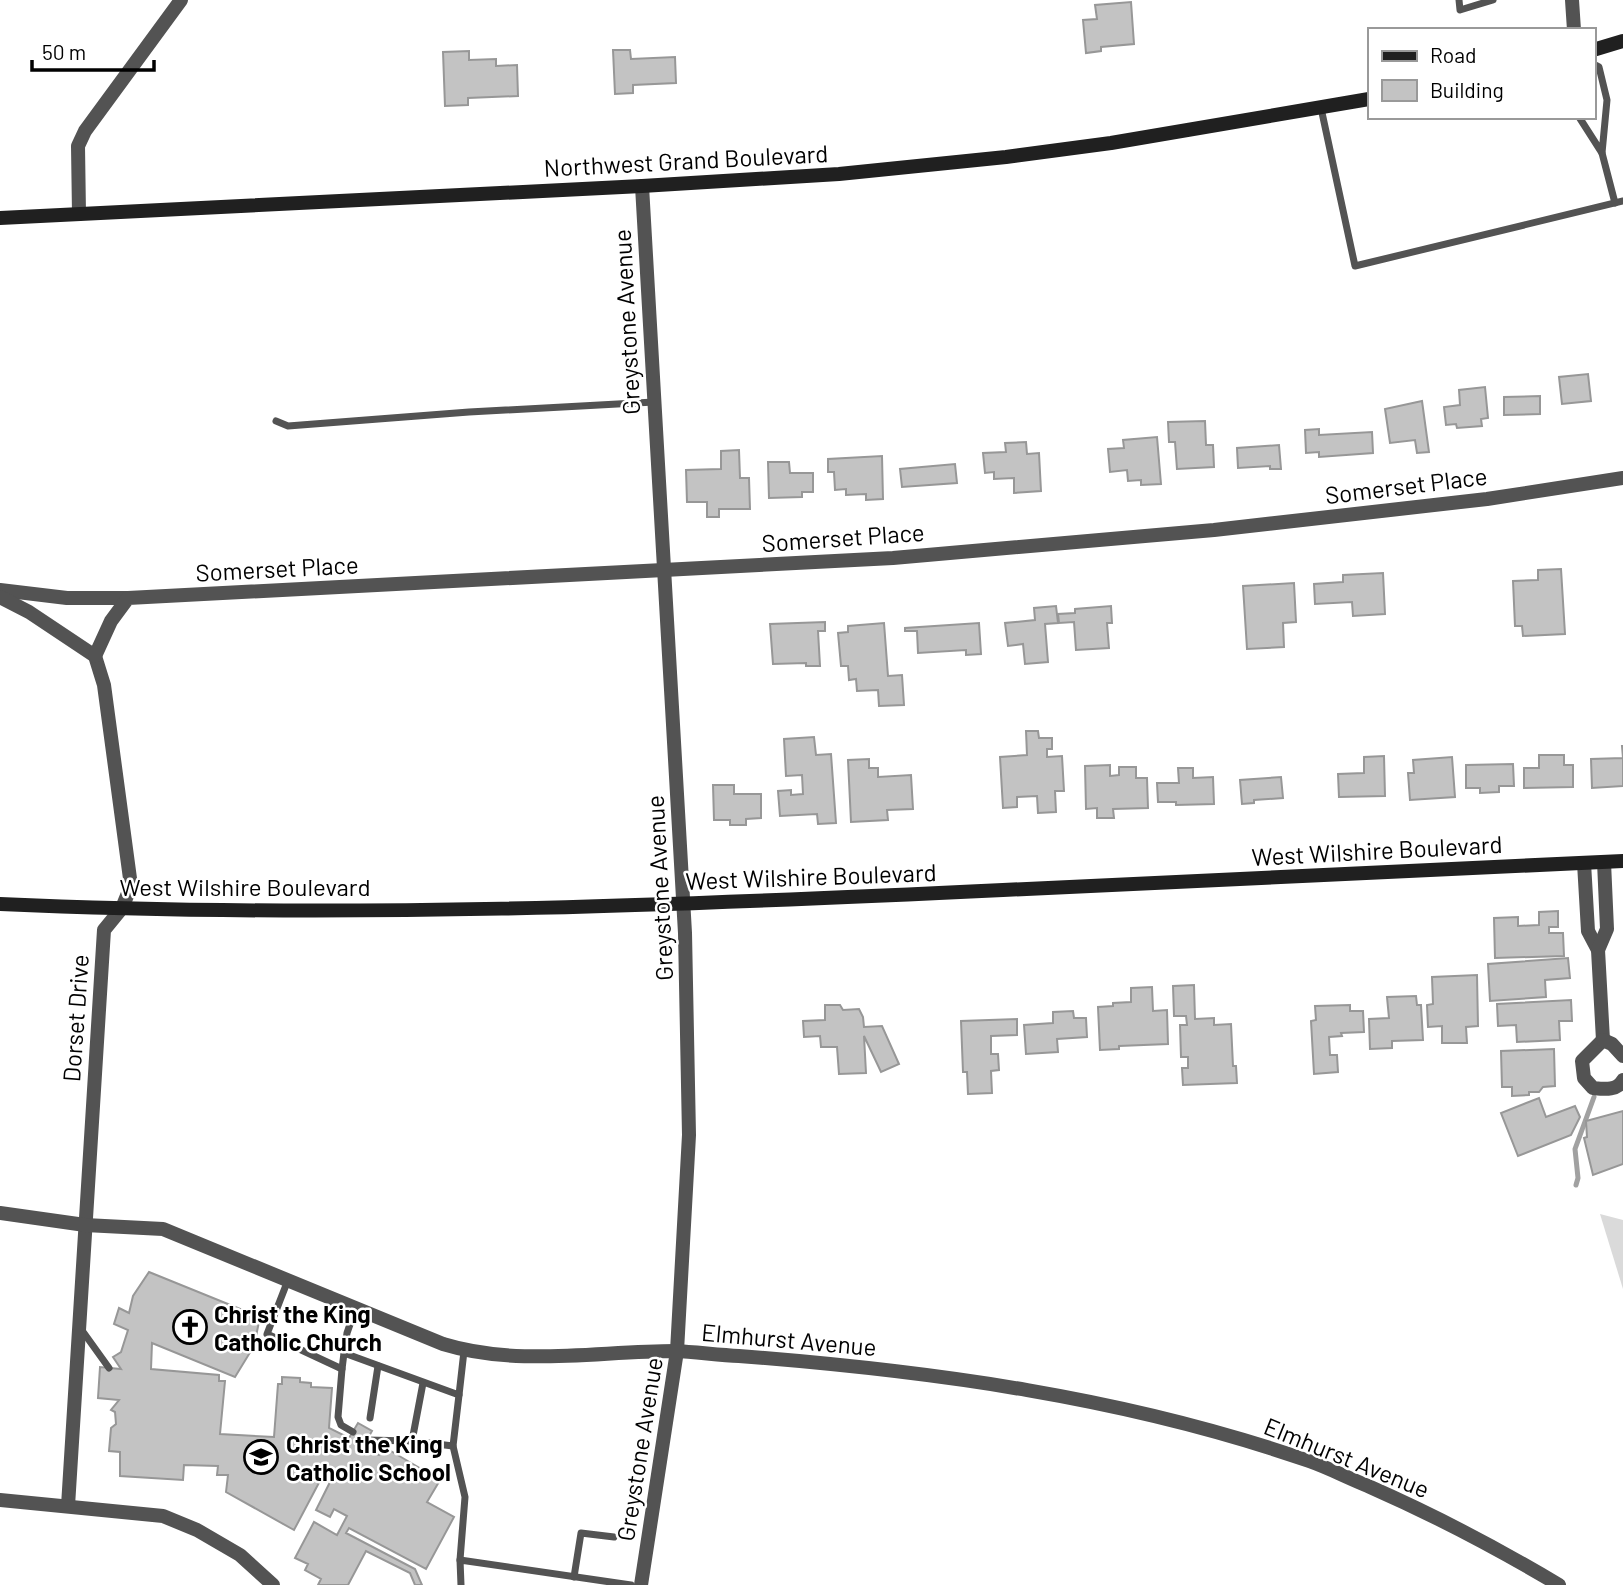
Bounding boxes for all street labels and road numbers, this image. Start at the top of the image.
street label: Northwest Grand Boulevard [543,138,829,182]
street label: Greystone Avenue [607,228,645,416]
street label: Somerset Place [1323,461,1489,509]
street label: Somerset Place [761,517,925,557]
street label: Somerset Place [195,549,359,587]
street label: Greystone Avenue [640,794,678,982]
street label: West Wilshire Boulevard [1251,829,1503,871]
street label: West Wilshire Boulevard [685,857,937,895]
street label: West Wilshire Boulevard [119,872,371,901]
street label: Dorset Drive [56,953,94,1083]
street label: Elmhurst Avenue [700,1317,878,1361]
street label: Greystone Avenue [610,1355,668,1543]
street label: Elmhurst Avenue [1260,1411,1434,1503]

